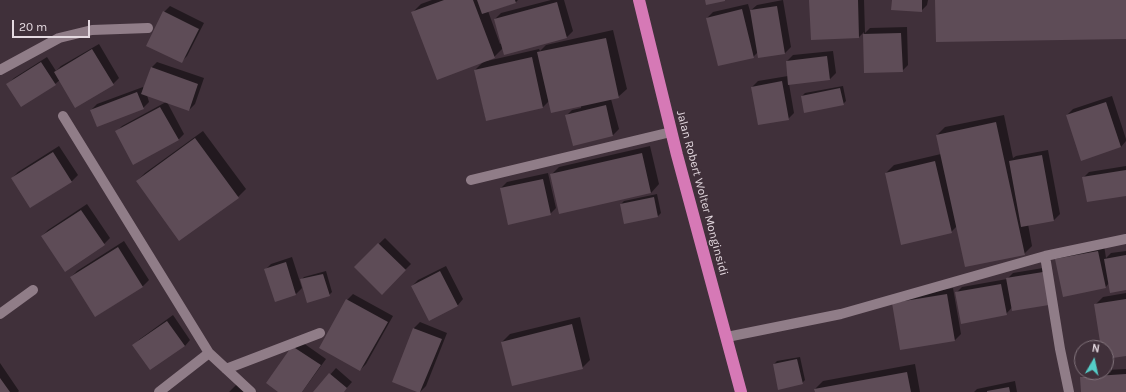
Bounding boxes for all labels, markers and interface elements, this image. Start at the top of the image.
scale bar [14,12,92,38]
text: 20 m [19,20,47,34]
street label: Jalan Robert Wolter Monginsidi [673,109,731,277]
north arrow [1074,340,1114,380]
text: N [1091,342,1101,356]

